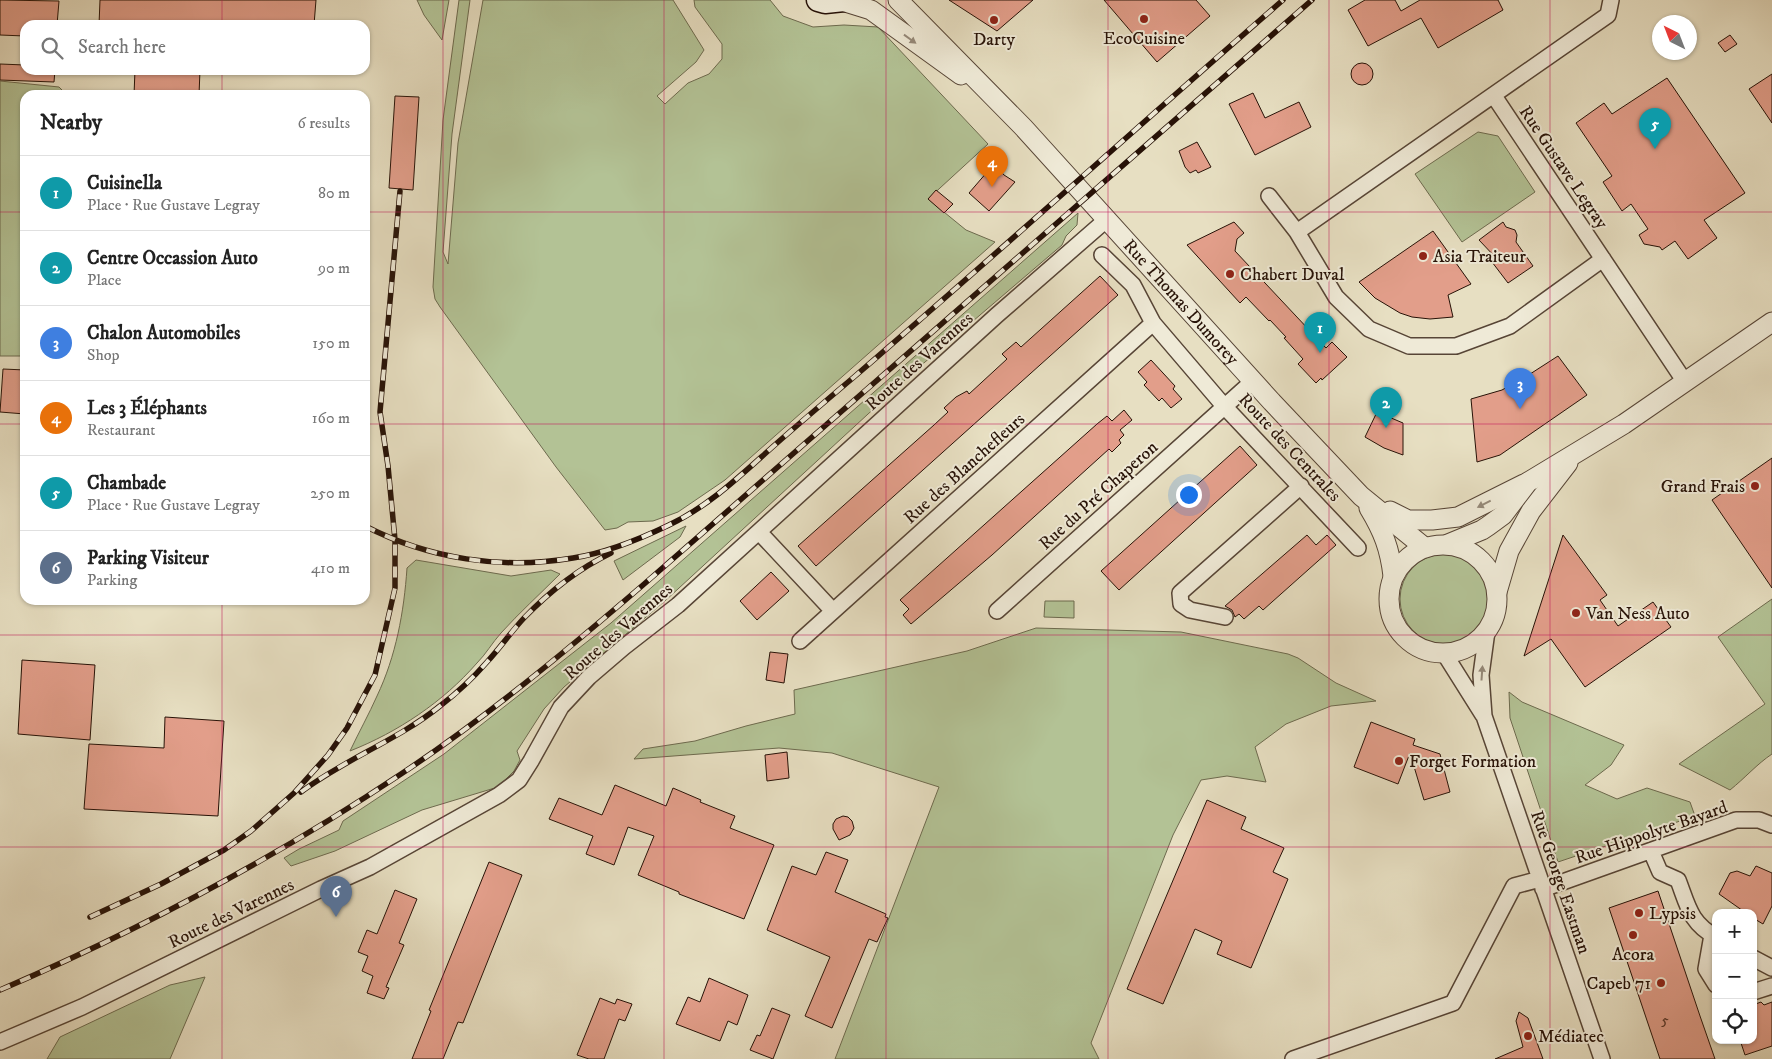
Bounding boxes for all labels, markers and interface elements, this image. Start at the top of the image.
marker: EcoCuisine [1138,13,1150,25]
marker: Darty [988,14,1000,26]
north arrow [1652,15,1697,60]
search box [20,20,370,75]
place label: EcoCuisine [1103,28,1185,50]
place label: Darty [973,29,1015,51]
icon: search [38,34,66,62]
one-way arrow [903,34,917,44]
text: Search here [78,36,166,59]
street label: Rue Gustave Legray [1514,102,1613,234]
pin: 5 [1639,108,1671,149]
text: Nearby [40,110,102,136]
text: 6 results [297,113,350,133]
pin: 4 [976,146,1008,187]
text: Cuisinella [87,172,162,195]
text: 1 [53,183,59,203]
text: 80 m [318,183,350,203]
text: Place · Rue Gustave Legray [87,195,260,215]
street label: Rue Thomas Dumorey [1118,235,1243,370]
place label: Asia Traiteur [1433,246,1526,268]
text: Centre Occassion Auto [87,247,258,270]
marker: Asia Traiteur [1417,250,1429,262]
text: 2 [52,258,60,278]
text: 90 m [318,258,350,278]
place label: Chabert Duval [1240,264,1345,286]
marker: Chabert Duval [1224,268,1236,280]
text: Place [87,270,121,290]
street label: Route des Varennes [861,308,978,416]
pin: 1 [1304,312,1336,353]
text: Chalon Automobiles [87,322,240,345]
text: 3 [53,333,59,353]
text: 150 m [312,333,350,353]
text: Shop [87,345,120,365]
pin: 3 [1504,368,1536,409]
pin: 2 [1370,387,1402,428]
street label: Route des Centrales [1233,389,1345,507]
text: Les 3 Éléphants [87,397,207,420]
text: 4 [51,408,61,428]
text: 160 m [312,408,350,428]
street label: Rue des Blanchefleurs [900,409,1030,529]
text: Restaurant [87,420,155,440]
street label: Rue du Pré Chaperon [1035,436,1163,555]
text: Chambade [87,472,166,495]
place label: Grand Frais [1661,476,1745,498]
marker: Grand Frais [1749,480,1761,492]
your location [1176,482,1202,508]
text: 5 [52,483,60,503]
text: 250 m [310,483,350,503]
text: Place · Rue Gustave Legray [87,495,260,515]
one-way arrow [1477,500,1491,508]
text: Parking Visiteur [87,547,209,570]
text: 6 [52,558,60,578]
text: 410 m [311,558,350,578]
text: Parking [87,570,137,590]
street label: Route des Varennes [560,579,678,685]
place label: Van Ness Auto [1585,603,1690,625]
marker: Van Ness Auto [1570,607,1582,619]
one-way arrow [1479,665,1487,681]
place label: Forget Formation [1409,751,1537,773]
marker: Forget Formation [1393,755,1405,767]
street label: Rue Hippolyte Bayard [1572,796,1731,869]
street label: Rue George Eastman [1525,808,1595,957]
street label: Route des Varennes [165,874,298,954]
pin: 6 [320,876,352,917]
place label: Lypsis [1649,903,1696,925]
marker: Lypsis [1633,907,1645,919]
map controls [1712,909,1757,1044]
button: + [1712,909,1757,954]
marker: Acora [1627,929,1639,941]
place label: Acora [1612,944,1654,966]
button: − [1712,954,1757,999]
place label: Capeb 71 [1587,973,1651,995]
marker: Capeb 71 [1655,977,1667,989]
button: locate [1712,999,1757,1044]
house number: 5 [1661,1011,1669,1030]
place label: Médiatec [1538,1026,1604,1048]
marker: Médiatec [1522,1030,1534,1042]

